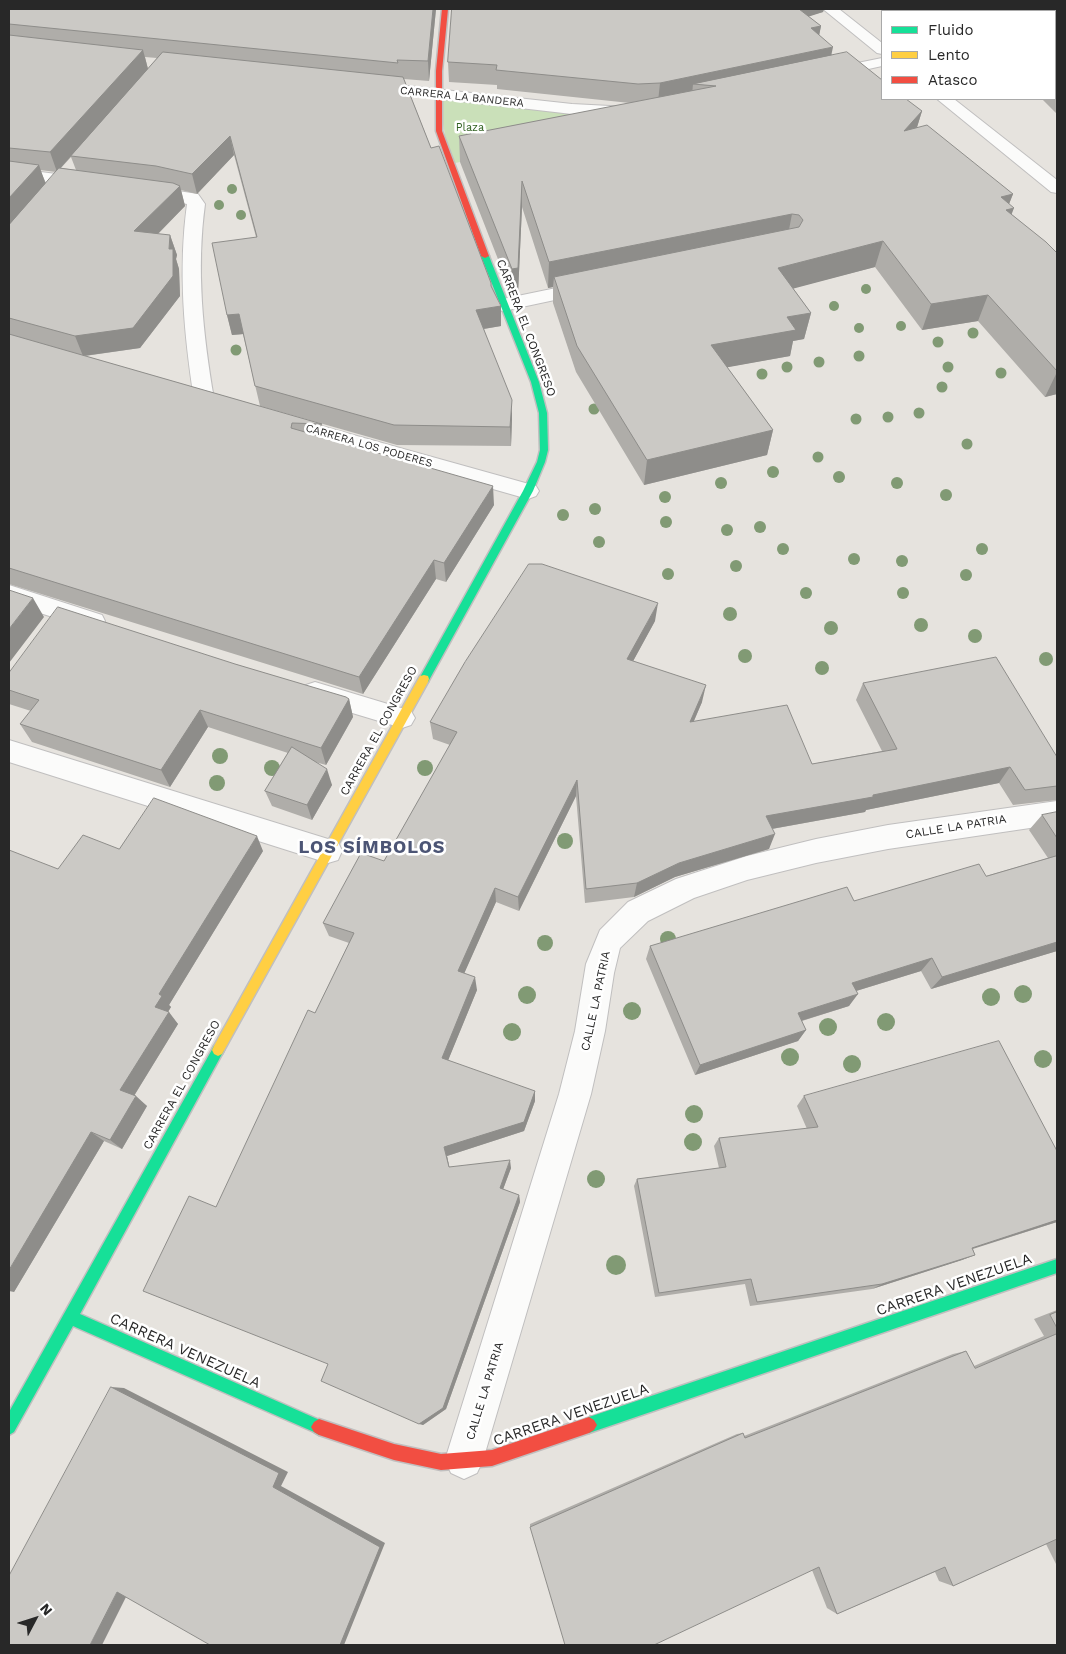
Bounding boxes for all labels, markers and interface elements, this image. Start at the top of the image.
legend [881,10,1056,100]
text: Fluido [928,21,973,39]
text: Lento [928,46,970,64]
text: Atasco [928,71,977,89]
street label: CARRERA LA BANDERA [400,84,524,110]
park label: Plaza [456,121,484,135]
street label: CARRERA EL CONGRESO [493,257,559,399]
street label: CARRERA LOS PODERES [304,422,434,470]
street label: CARRERA EL CONGRESO [337,664,421,798]
street label: CALLE LA PATRIA [905,812,1007,842]
district label: LOS SÍMBOLOS [297,837,447,859]
street label: CALLE LA PATRIA [578,950,614,1052]
street label: CARRERA EL CONGRESO [140,1018,224,1152]
street label: CARRERA VENEZUELA [874,1250,1034,1320]
street label: CARRERA VENEZUELA [107,1310,263,1392]
street label: CALLE LA PATRIA [463,1340,507,1442]
street label: CARRERA VENEZUELA [491,1380,651,1450]
north arrow [10,1594,60,1644]
text: N [37,1600,56,1618]

